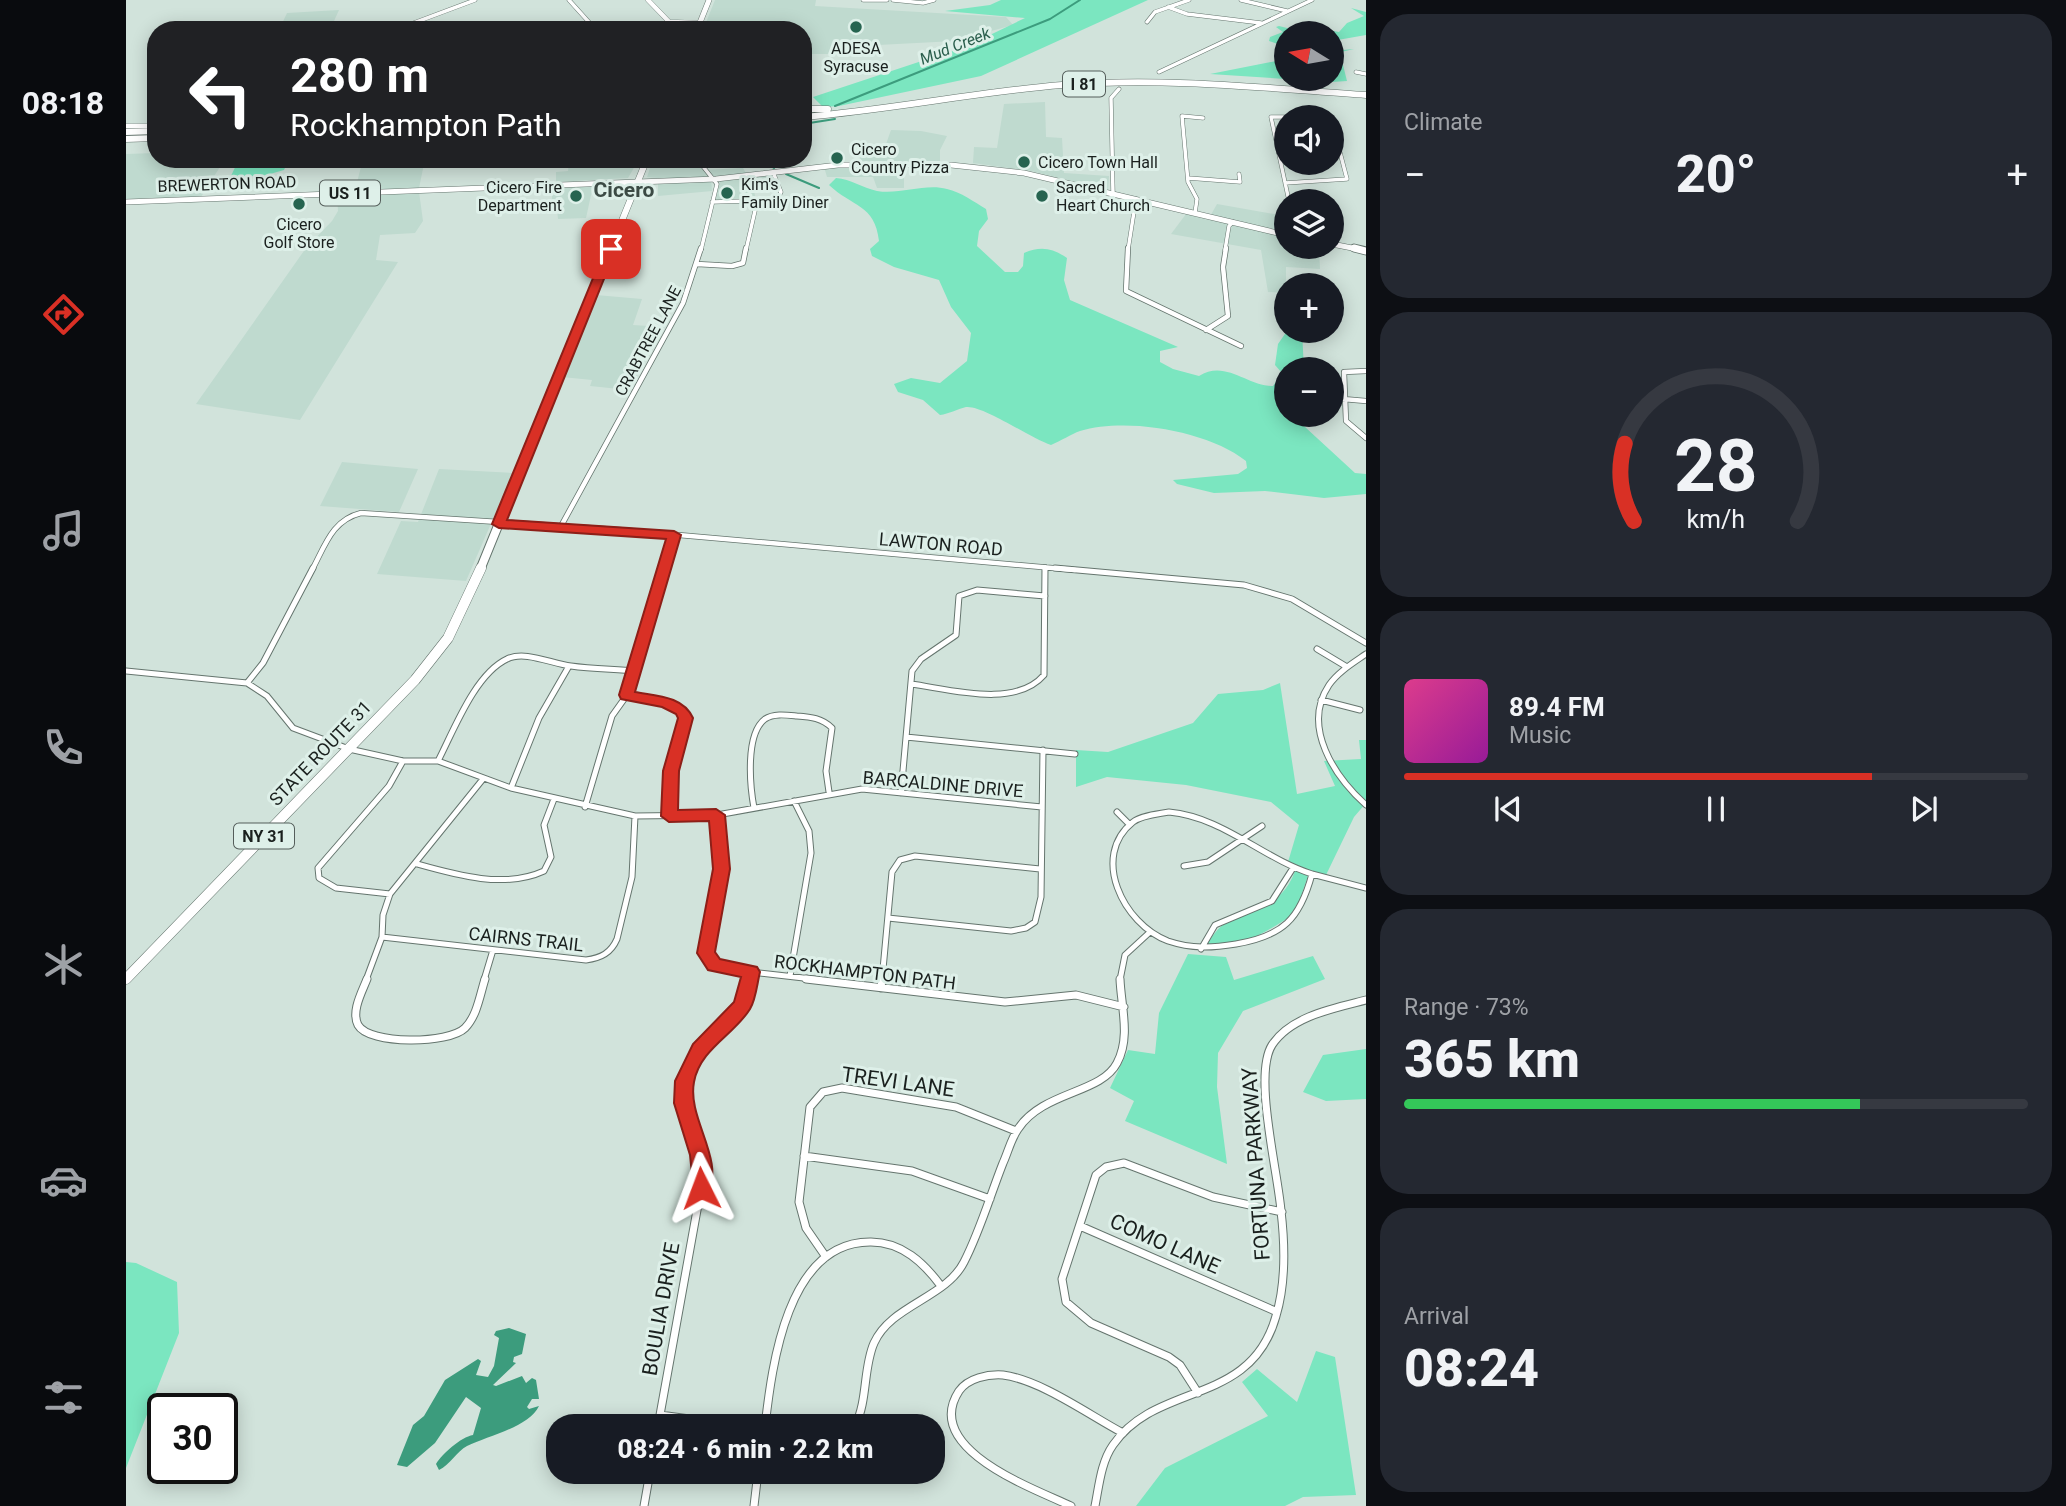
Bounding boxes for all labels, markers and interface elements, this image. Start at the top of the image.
marker: ADESA Syracuse [848,19,864,35]
north arrow [1274,21,1344,91]
map controls [1274,21,1344,427]
water label: Mud Creek [917,23,994,69]
place label: ADESA Syracuse [824,39,888,76]
text: 280 m [290,47,429,104]
icon: left [175,49,266,140]
road number: I 81 [1063,72,1105,96]
text: 08:18 [22,84,104,122]
button: sound [1274,105,1344,175]
text: Rockhampton Path [290,106,562,144]
text: Climate [1404,109,1483,136]
place label: Cicero Country Pizza [851,140,949,177]
text: 20° [1676,144,1756,205]
marker: Cicero Country Pizza [829,150,845,166]
place label: Cicero Town Hall [1038,153,1158,172]
text: − [1404,153,1426,197]
text: + [2006,153,2028,197]
marker: Cicero Town Hall [1016,154,1032,170]
street label: BREWERTON ROAD [157,172,297,196]
place label: Kim's Family Diner [741,175,829,212]
place label: Cicero Fire Department [478,178,562,215]
district label: Cicero [594,178,655,202]
place label: Sacred Heart Church [1056,178,1150,215]
road number: US 11 [320,181,380,206]
marker: Kim's Family Diner [719,185,735,201]
marker: Cicero Fire Department [568,188,584,204]
marker: Sacred Heart Church [1034,188,1050,204]
button: layers [1274,189,1344,259]
marker: Cicero Golf Store [291,196,307,212]
place label: Cicero Golf Store [264,215,334,252]
pin [581,219,641,279]
icon: arrive [592,230,630,268]
button: + [1274,273,1344,343]
street label: CRABTREE LANE [611,283,685,399]
icon: directions [39,290,88,339]
button: − [1274,357,1344,427]
text: 28 [1674,423,1758,509]
text: km/h [1687,504,1745,533]
icon: music [39,506,88,555]
street label: LAWTON ROAD [878,528,1004,560]
text: 89.4 FM [1509,692,1605,722]
street label: STATE ROUTE 31 [265,696,375,810]
text: Music [1509,722,1571,749]
icon: phone [39,723,88,772]
street label: BARCALDINE DRIVE [862,767,1024,801]
icon: previous [1489,790,1527,828]
icon: pause [1697,790,1735,828]
icon: next [1905,790,1943,828]
road number: NY 31 [234,824,294,848]
street label: CAIRNS TRAIL [468,923,585,955]
icon: climate [39,940,88,989]
street label: ROCKHAMPTON PATH [773,950,957,994]
text: Range · 73% [1404,994,1529,1021]
text: 365 km [1404,1029,1580,1090]
street label: TREVI LANE [840,1062,956,1102]
street label: FORTUNA PARKWAY [1237,1066,1275,1261]
position arrow [664,1151,738,1225]
icon: car [39,1156,88,1205]
street label: COMO LANE [1106,1209,1224,1279]
street label: BOULIA DRIVE [637,1240,685,1378]
text: Arrival [1404,1303,1469,1330]
text: 08:24 [1404,1338,1539,1399]
icon: filters [39,1373,88,1422]
speed limit sign: 30 [147,1393,238,1484]
text: 08:24 · 6 min · 2.2 km [618,1434,873,1464]

